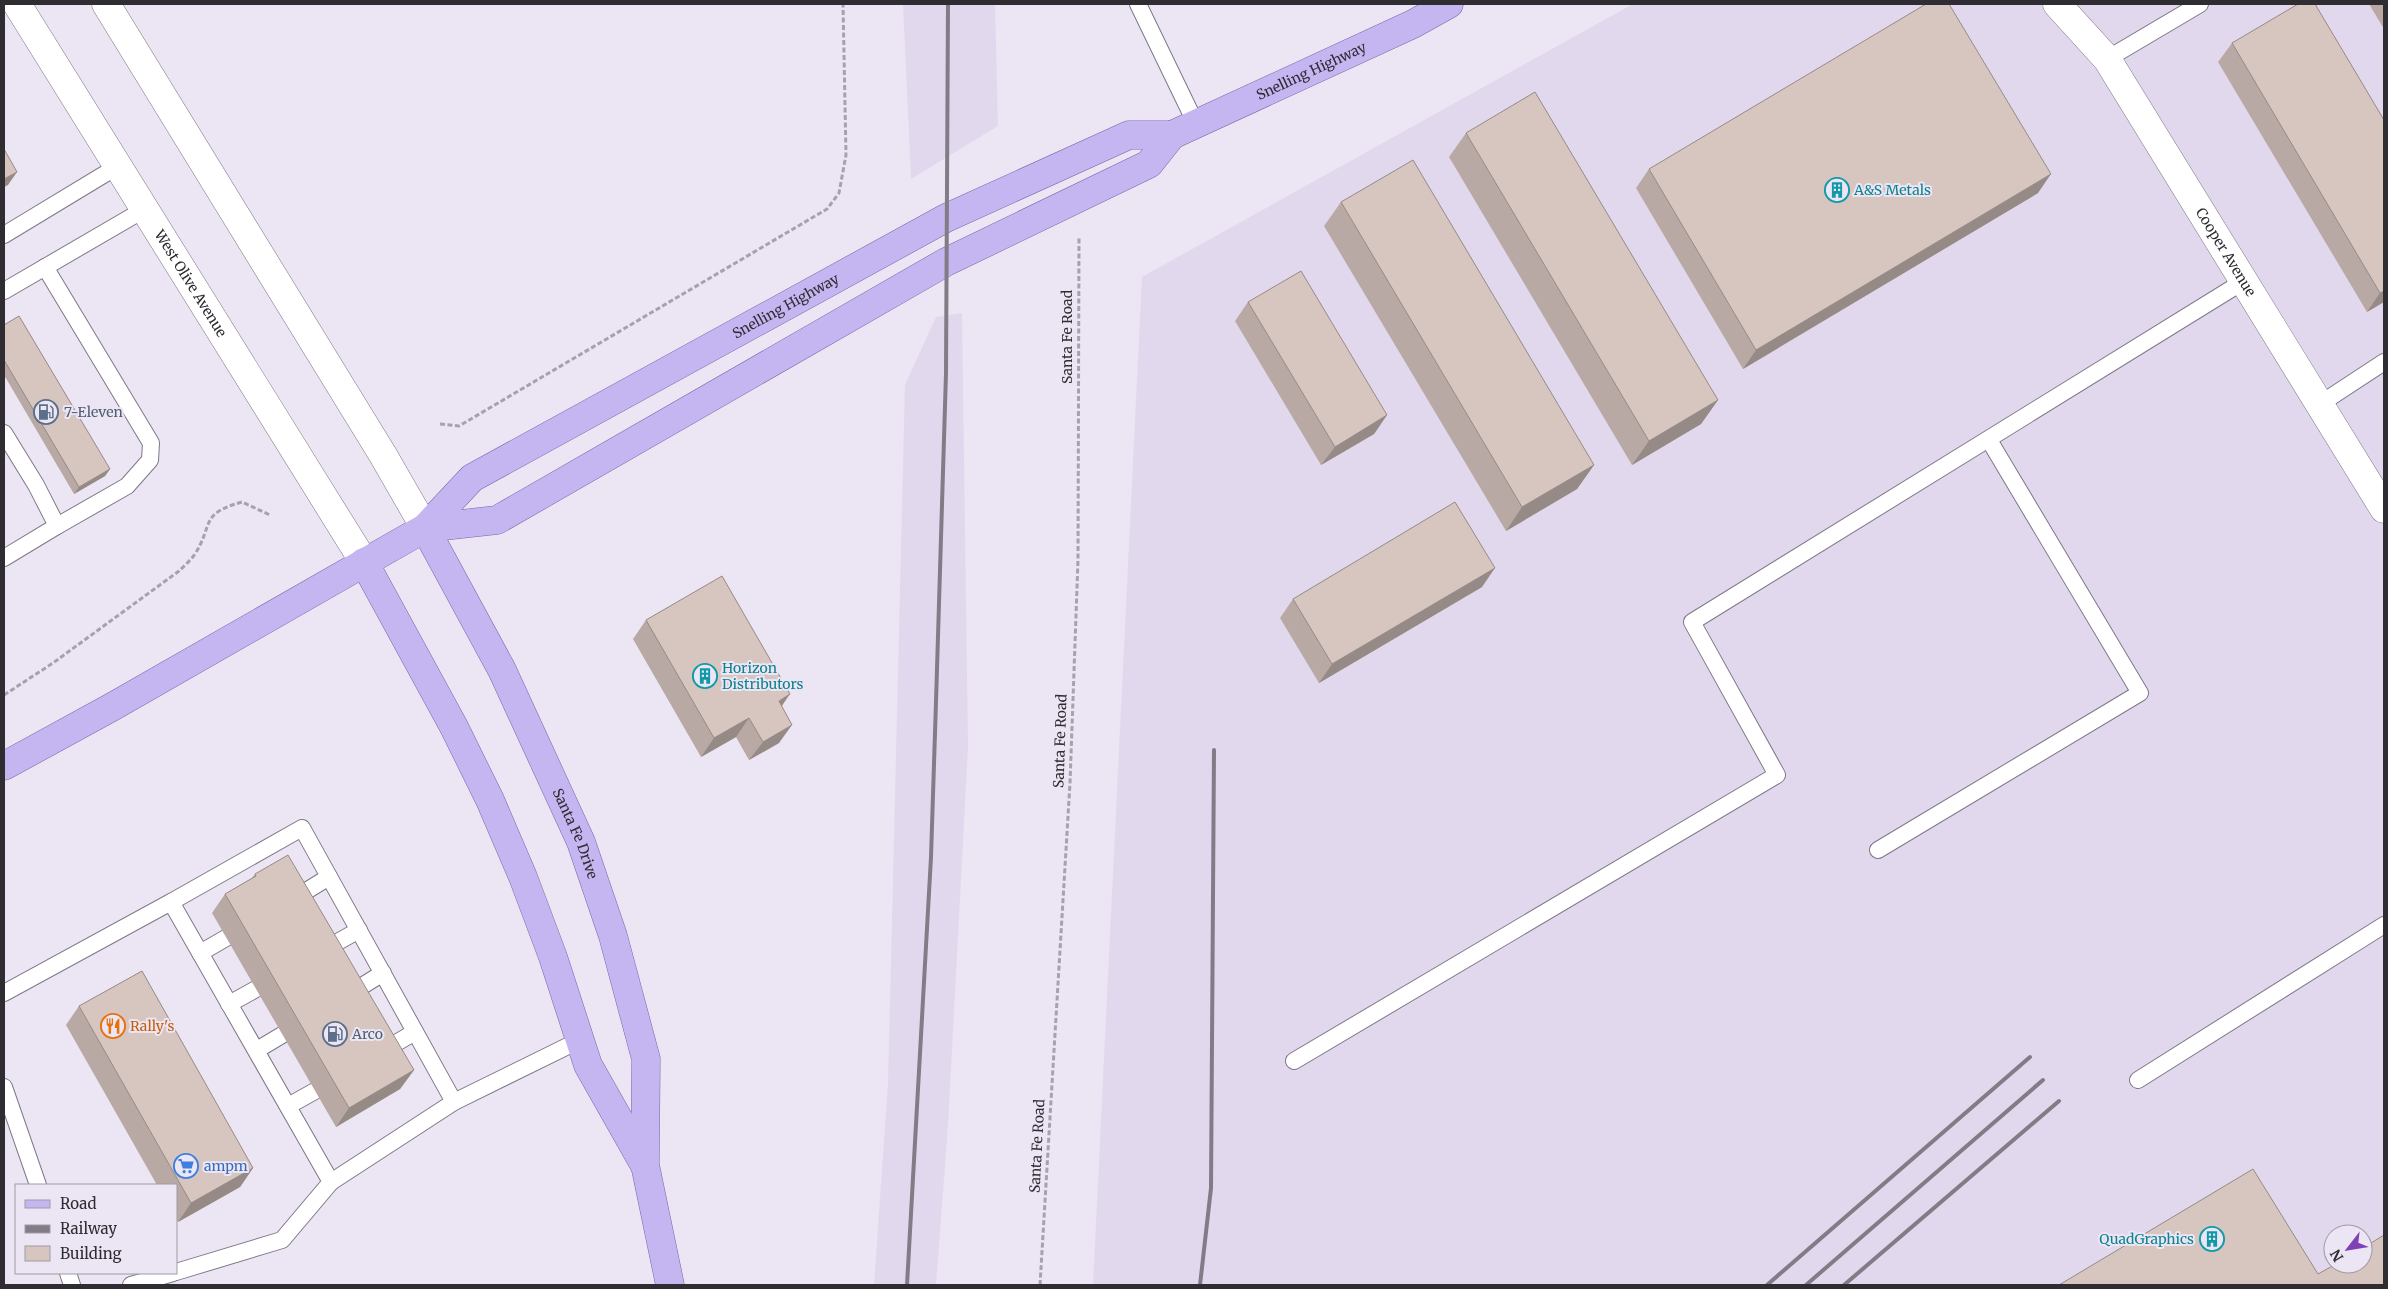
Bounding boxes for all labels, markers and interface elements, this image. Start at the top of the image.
street label: Snelling Highway [1253,37,1370,104]
building icon: A&S Metals [1824,177,1850,203]
place label: A&S Metals [1853,181,1931,199]
street label: Cooper Avenue [2192,204,2260,300]
street label: West Olive Avenue [150,226,231,340]
street label: Snelling Highway [729,269,843,342]
street label: Santa Fe Road [1058,289,1076,384]
fuel station icon: 7-Eleven [33,399,59,425]
place label: 7-Eleven [64,403,123,421]
place label: Horizon Distributors [722,659,804,693]
building icon: Horizon Distributors [692,663,718,689]
street label: Santa Fe Road [1049,693,1071,788]
street label: Santa Fe Drive [549,785,602,881]
restaurant icon: Rally's [100,1013,126,1039]
place label: Rally's [130,1017,174,1035]
fuel station icon: Arco [322,1021,348,1047]
place label: Arco [351,1025,383,1043]
street label: Santa Fe Road [1026,1098,1048,1193]
supermarket icon: ampm [173,1153,199,1179]
place label: ampm [204,1157,248,1175]
legend [15,1184,178,1274]
text: Road [60,1194,96,1213]
text: Railway [60,1219,117,1238]
north arrow [2323,1224,2373,1274]
building icon: QuadGraphics [2199,1226,2225,1252]
place label: QuadGraphics [2099,1230,2194,1248]
text: Building [60,1244,122,1263]
text: N [2326,1246,2347,1265]

